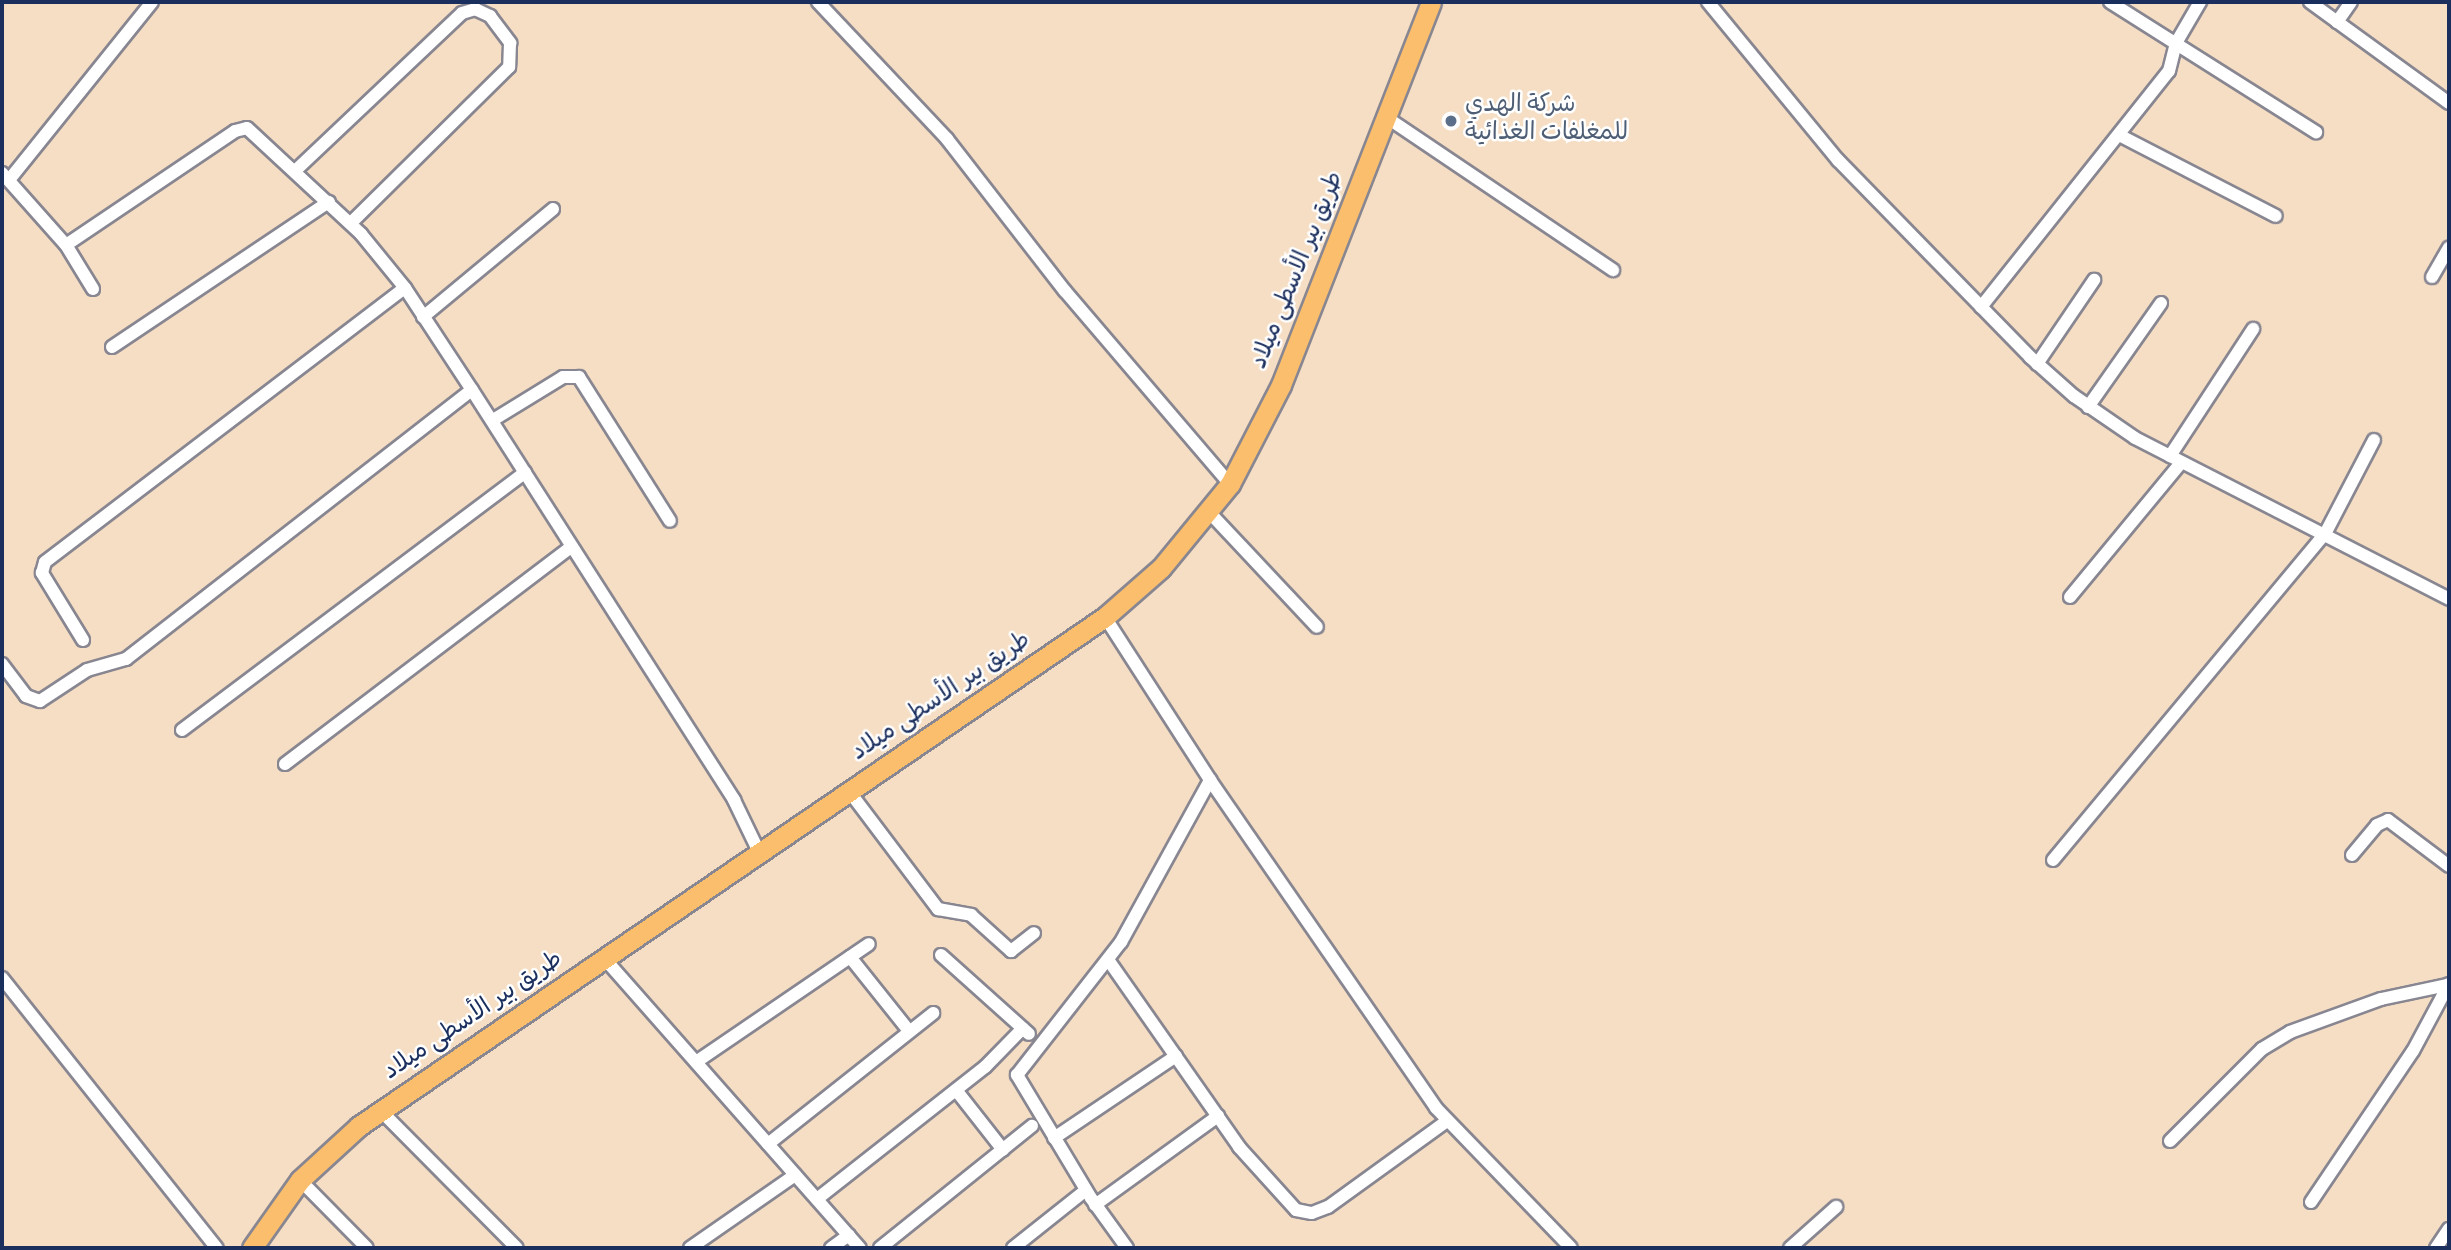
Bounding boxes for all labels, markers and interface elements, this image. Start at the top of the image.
place label: شركة الهدي للمغلفات الغذائية [1465,93,1628,149]
marker: شركة الهدي للمغلفات الغذائية [1443,113,1459,129]
street label: طريق بير الأسطى ميلاد [1246,168,1352,374]
street label: طريق بير الأسطى ميلاد [847,627,1037,769]
street label: طريق بير الأسطى ميلاد [379,946,569,1088]

